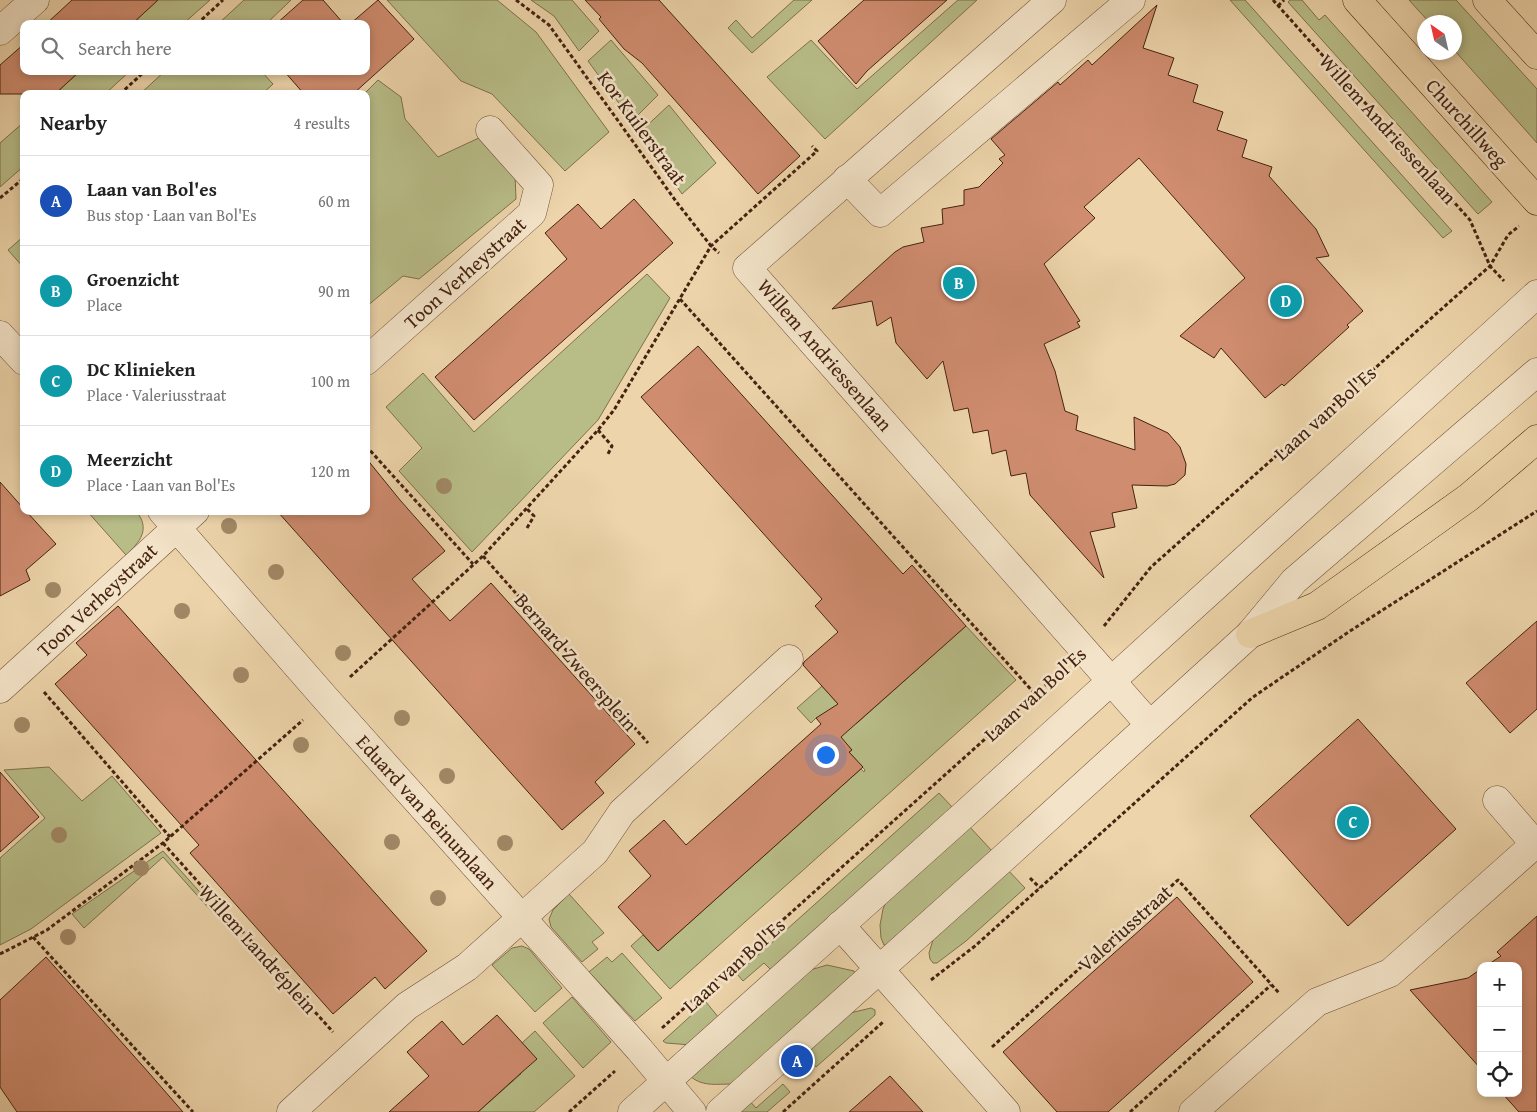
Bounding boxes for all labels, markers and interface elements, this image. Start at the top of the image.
north arrow [1417,15,1462,60]
search box [20,20,370,75]
icon: search [38,34,66,62]
text: Search here [78,34,172,62]
street label: Willem Andriessenlaan [1313,47,1464,210]
street label: Kor Kuilerstraat [591,64,694,191]
street label: Churchillweg [1420,72,1515,174]
text: Nearby [40,107,107,138]
text: 4 results [293,111,350,135]
text: Laan van Bol'es [87,175,217,203]
text: A [51,189,61,213]
text: 60 m [318,189,350,213]
text: Bus stop · Laan van Bol'Es [87,203,257,227]
street label: Toon Verheystraat [397,210,532,335]
pin: B [943,264,975,302]
text: Groenzicht [87,265,180,293]
street label: Willem Andriessenlaan [751,272,900,437]
text: B [51,279,61,303]
text: 90 m [318,279,350,303]
pin: D [1270,282,1302,320]
text: Place [87,293,122,317]
text: DC Klinieken [87,355,196,383]
street label: Laan van Bol'Es [1267,359,1382,467]
text: C [51,369,61,393]
text: 100 m [310,369,350,393]
text: Place · Valeriusstraat [87,383,226,407]
text: Meerzicht [87,445,173,473]
text: D [51,459,61,483]
text: 120 m [310,459,350,483]
text: Place · Laan van Bol'Es [87,473,235,497]
street label: Toon Verheystraat [30,536,163,663]
street label: Bernard Zweersplein [508,586,645,737]
street label: Laan van Bol'Es [977,640,1092,748]
street label: Eduard van Beinumlaan [350,728,505,895]
your location [813,742,839,768]
pin: C [1337,803,1369,841]
street label: Valeriusstraat [1071,877,1178,978]
street label: Willem Landréplein [192,878,324,1020]
street label: Laan van Bol'Es [676,911,791,1019]
map controls [1477,962,1522,1097]
button: + [1477,962,1522,1007]
button: − [1477,1007,1522,1052]
pin: A [781,1042,813,1080]
button: locate [1477,1052,1522,1097]

